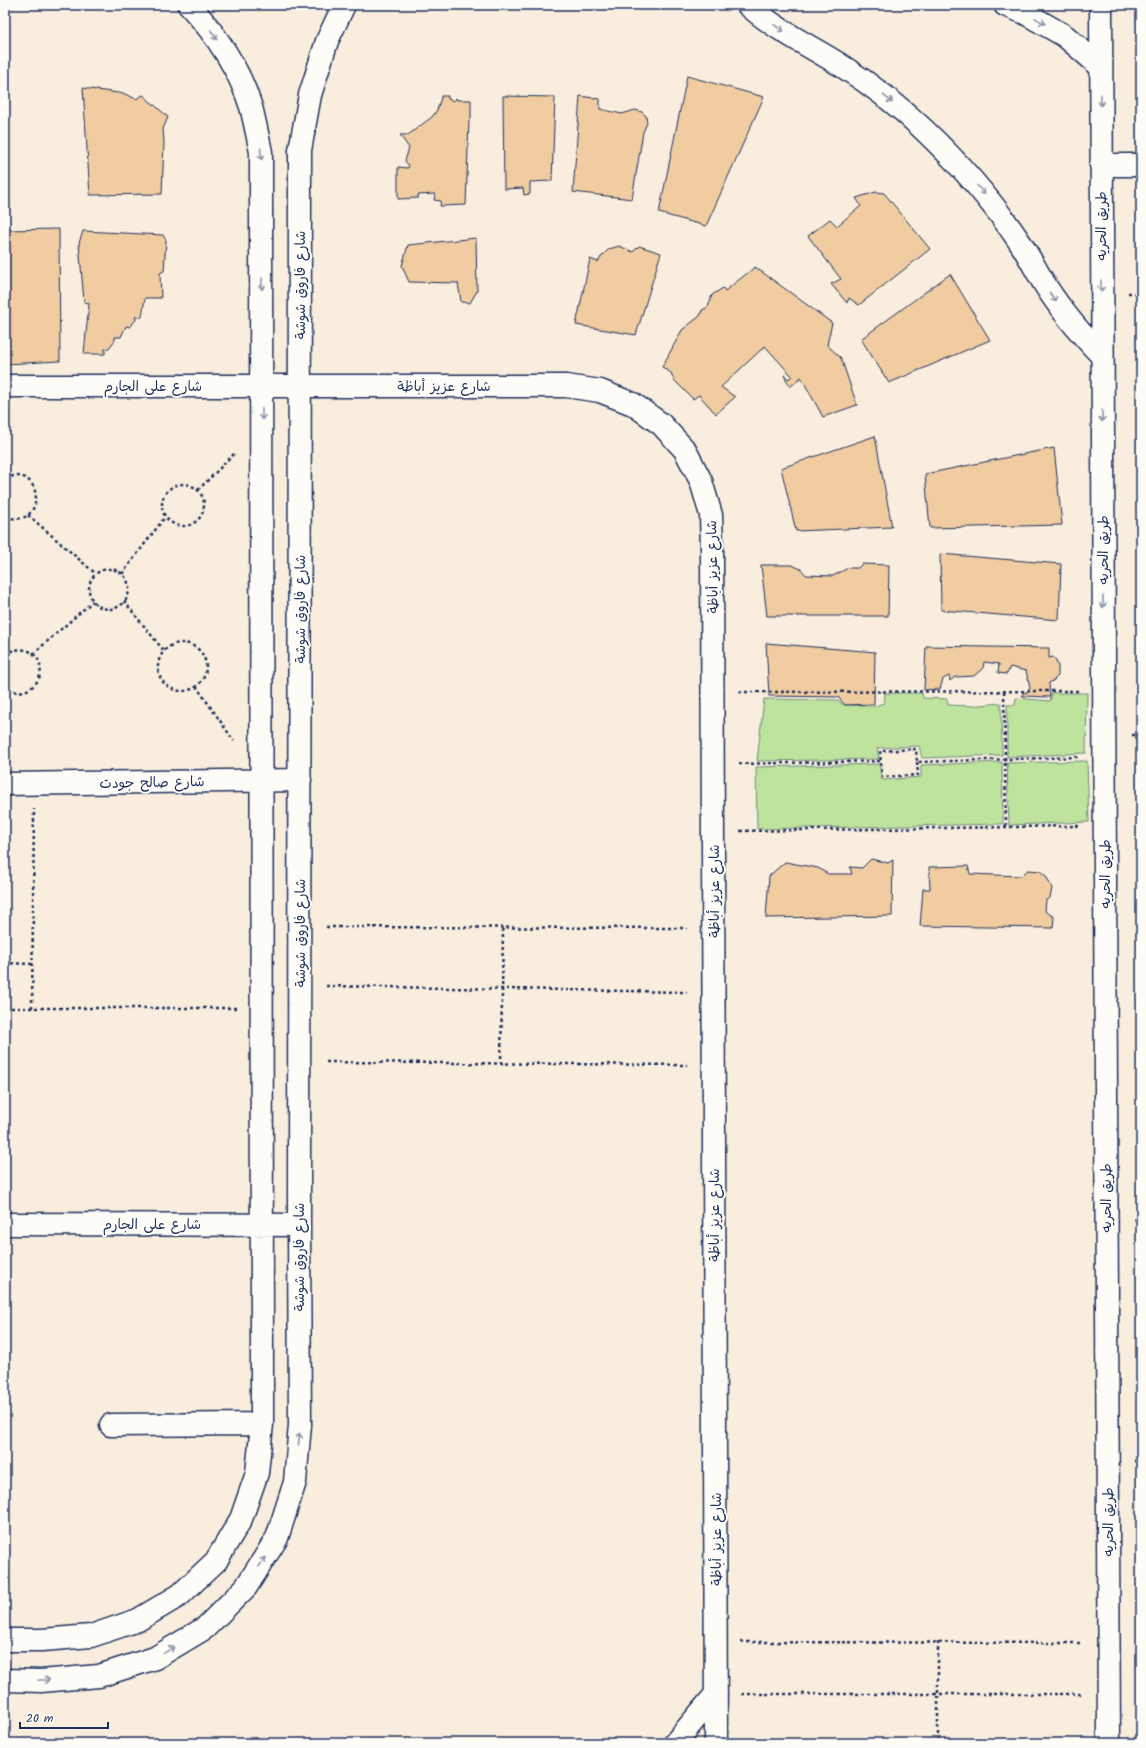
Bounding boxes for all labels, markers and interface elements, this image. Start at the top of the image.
one-way arrow [1034,18,1046,26]
one-way arrow [773,25,785,33]
one-way arrow [210,29,218,40]
one-way arrow [1097,93,1105,106]
one-way arrow [883,94,893,103]
one-way arrow [257,148,264,161]
one-way arrow [976,185,985,195]
street label: طريق الحريه [1091,191,1113,261]
street label: شارع فاروق شوشة [290,231,312,339]
one-way arrow [258,277,266,290]
one-way arrow [1097,279,1105,292]
one-way arrow [1049,292,1057,303]
street label: شارع على الجارم [104,376,202,398]
street label: شارع عزيز أباظة [397,376,491,398]
one-way arrow [258,407,266,420]
one-way arrow [1098,409,1106,422]
street label: طريق الحريه [1093,515,1115,585]
street label: شارع عزيز أباظة [701,520,725,614]
street label: شارع فاروق شوشة [290,555,312,663]
one-way arrow [1099,595,1107,608]
street label: شارع صالح جودت [99,771,205,795]
street label: طريق الحريه [1095,839,1117,909]
street label: شارع عزيز أباظة [704,844,726,938]
street label: شارع فاروق شوشة [290,879,312,987]
street label: طريق الحريه [1096,1163,1118,1233]
street label: شارع عزيز أباظة [704,1168,726,1262]
street label: شارع فاروق شوشة [289,1203,311,1311]
street label: شارع على الجارم [103,1214,201,1236]
one-way arrow [296,1433,303,1446]
street label: طريق الحريه [1098,1487,1120,1557]
street label: شارع عزيز أباظة [706,1492,728,1586]
one-way arrow [258,1556,266,1568]
one-way arrow [163,1645,175,1653]
one-way arrow [37,1677,50,1684]
scale bar [20,1704,108,1730]
text: 20 m [26,1709,54,1728]

